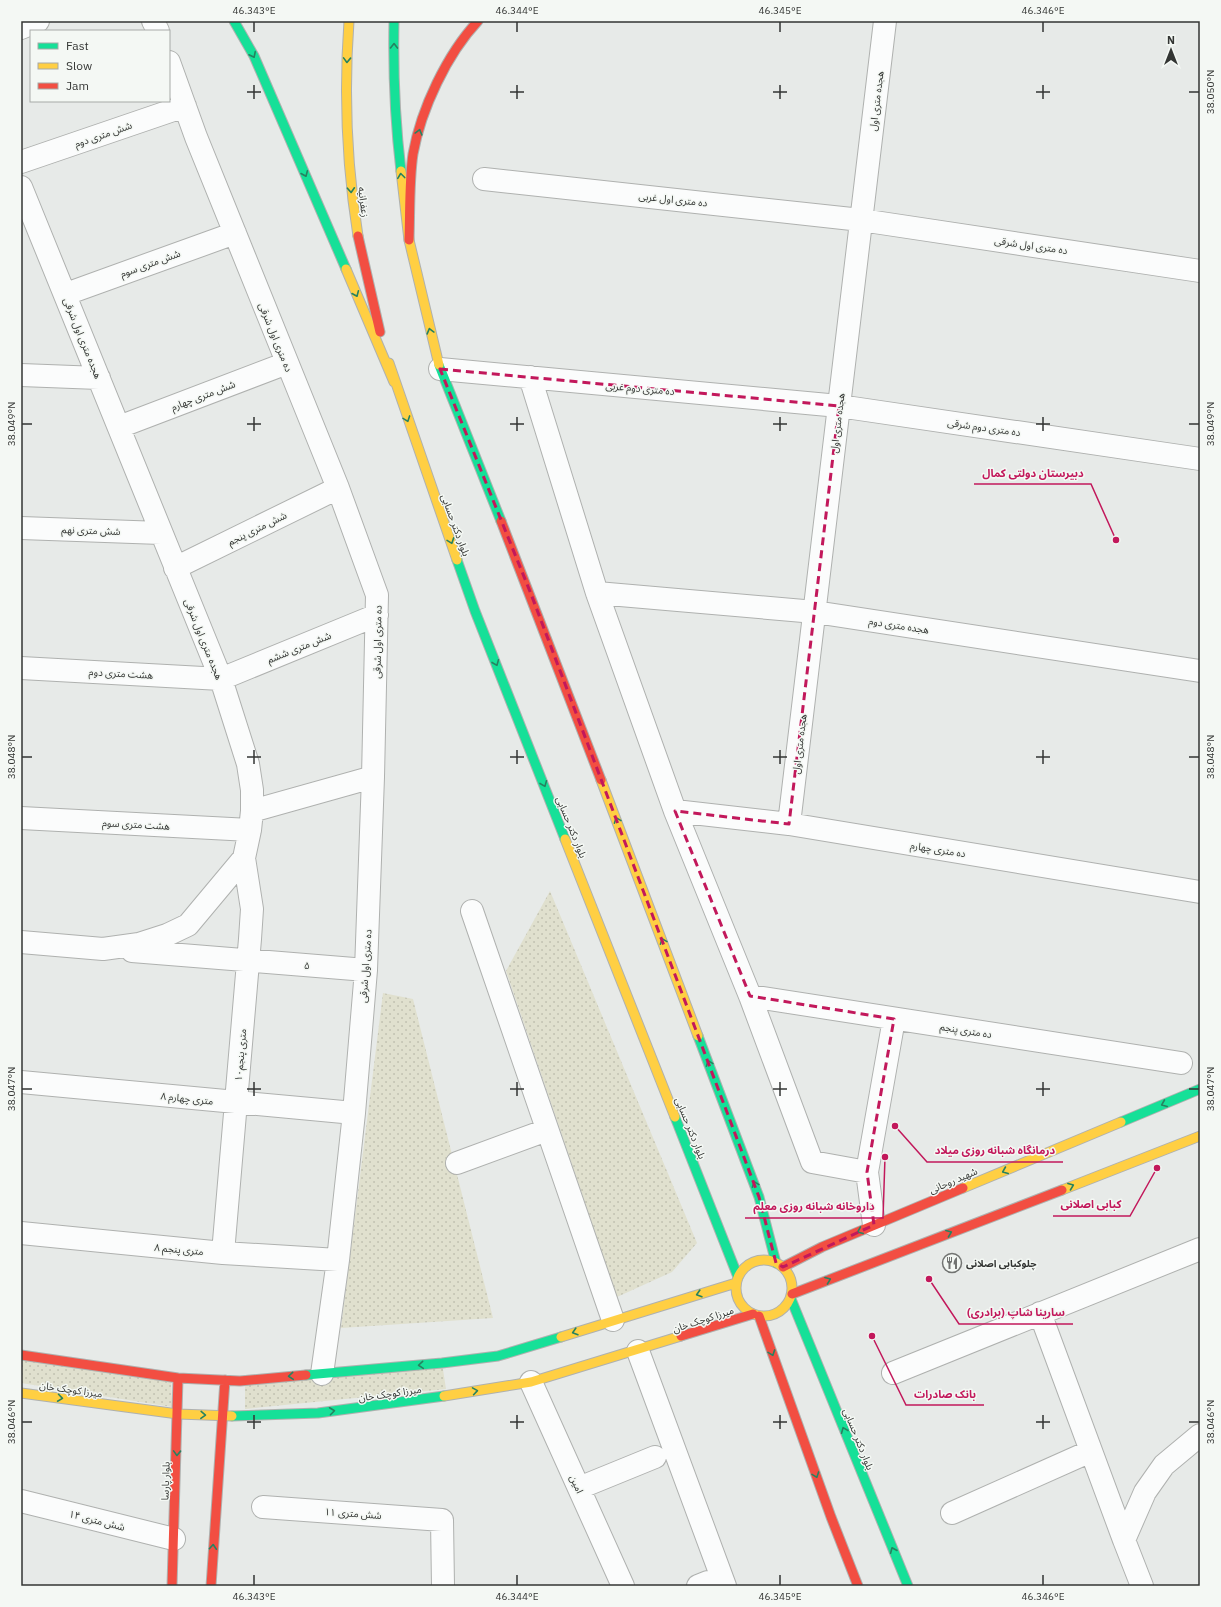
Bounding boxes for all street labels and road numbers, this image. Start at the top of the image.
street label: هجده متری اول [866,70,887,132]
street label: شش متری دوم [73,119,134,152]
street label: زعفرانیه [355,186,372,218]
street label: ده متری اول غربی [638,189,708,210]
street label: ده متری اول شرقی [994,234,1068,257]
street label: شش متری سوم [118,247,183,282]
street label: هجده متری اول شرقی [60,296,105,381]
street label: ده متری اول شرقی [256,301,295,374]
street label: شش متری چهارم [169,377,238,416]
street label: ده متری دوم غربی [605,379,675,400]
street label: هجده متری اول [827,392,848,454]
street label: ده متری دوم شرقی [946,416,1022,441]
street label: بلوار دکتر حسابی [438,492,473,558]
street label: شش متری پنجم [226,508,290,549]
street label: شش متری نهم [61,523,121,539]
street label: هجده متری اول شرقی [181,597,226,682]
street label: ده متری اول شرقی [370,605,385,679]
street label: هجده متری دوم [868,614,930,639]
street label: شش متری ششم [265,629,334,667]
street label: هشت متری دوم [88,665,154,684]
street label: هجده متری اول [789,713,810,775]
street label: بلوار دکتر حسابی [553,795,590,860]
street label: هشت متری سوم [102,816,170,835]
street label: ده متری چهارم [909,839,967,862]
street label: ده متری اول شرقی [356,929,375,1003]
street label: ۵ [304,959,310,972]
street label: ده متری پنجم [939,1020,993,1042]
street label: ۱۰متری پنجم [232,1028,250,1082]
street label: ۸ متری چهارم [160,1089,214,1110]
street label: بلوار دکتر حسابی [672,1096,709,1161]
street label: شهید روحانی [927,1164,979,1196]
street label: ۸ متری پنجم [154,1241,204,1259]
street label: میرزا کوچک خان [671,1303,735,1336]
street label: میرزا کوچک خان [39,1379,103,1400]
street label: میرزا کوچک خان [358,1383,422,1404]
street label: بلوار دکتر حسابی [840,1407,877,1472]
street label: بلوار پارسا [158,1461,173,1501]
street label: امین [567,1473,586,1495]
street label: شش متری ۱۱ [324,1505,382,1522]
street label: شش متری ۱۴ [68,1507,126,1534]

